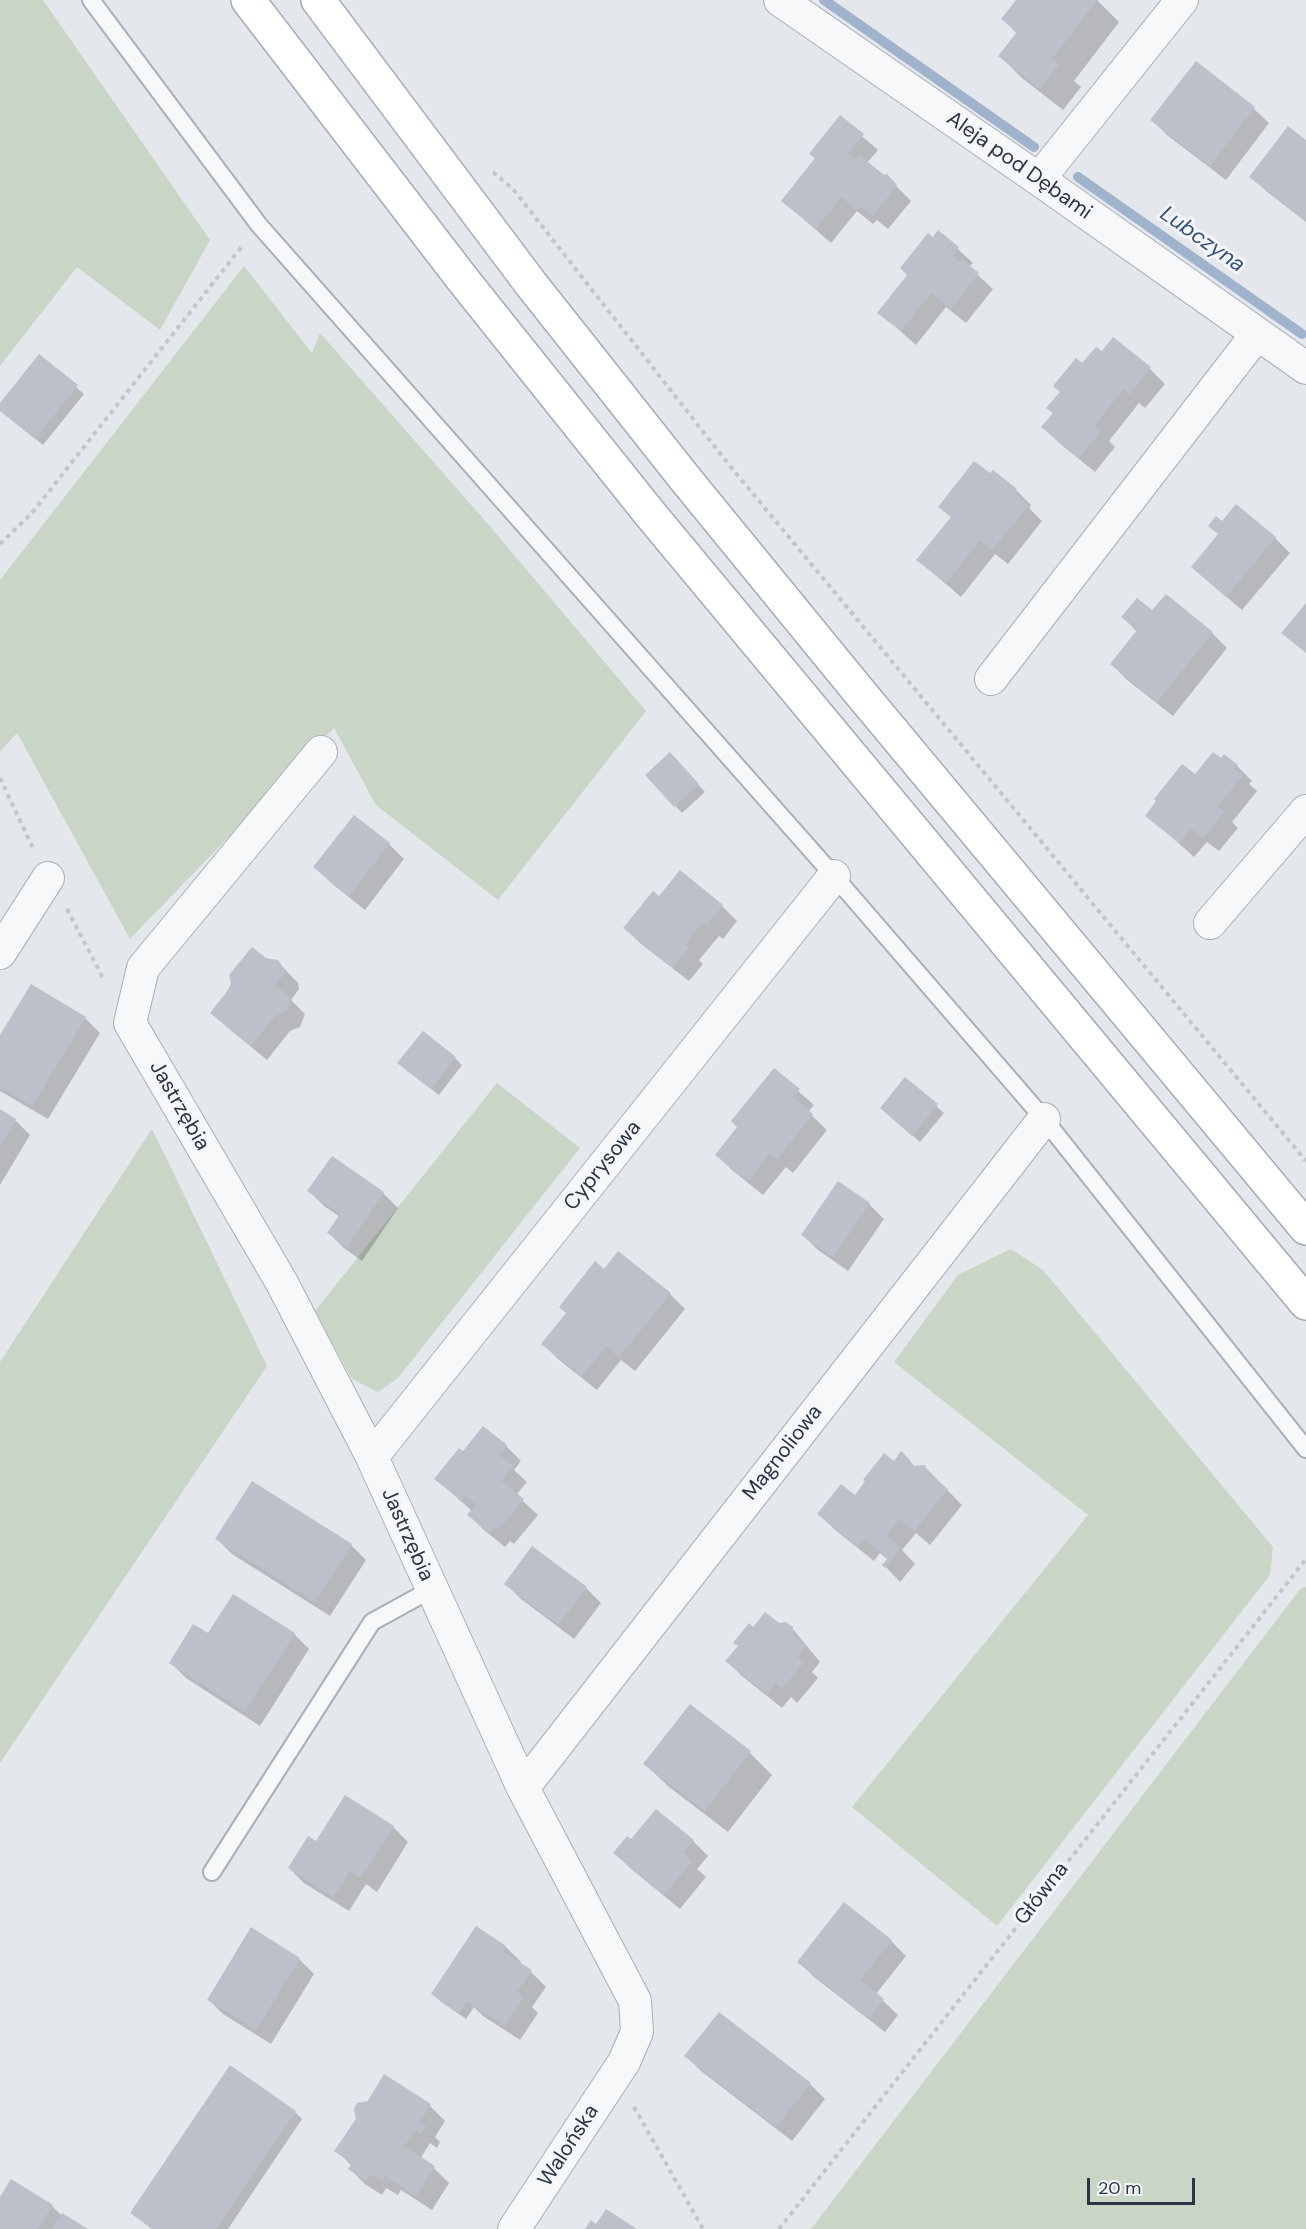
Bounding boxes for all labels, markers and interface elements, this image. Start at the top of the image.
street label: Aleja pod Dębami [941,106,1097,226]
water label: Lubczyna [1154,201,1250,279]
street label: Jastrzębia [143,1057,215,1155]
street label: Cyprysowa [559,1116,647,1216]
street label: Magnoliowa [738,1400,828,1506]
street label: Jastrzębia [375,1485,439,1585]
street label: Główna [1010,1858,1074,1930]
street label: Walońska [533,2100,605,2192]
scale bar [1090,2166,1198,2204]
text: 20 m [1098,2176,1141,2200]

